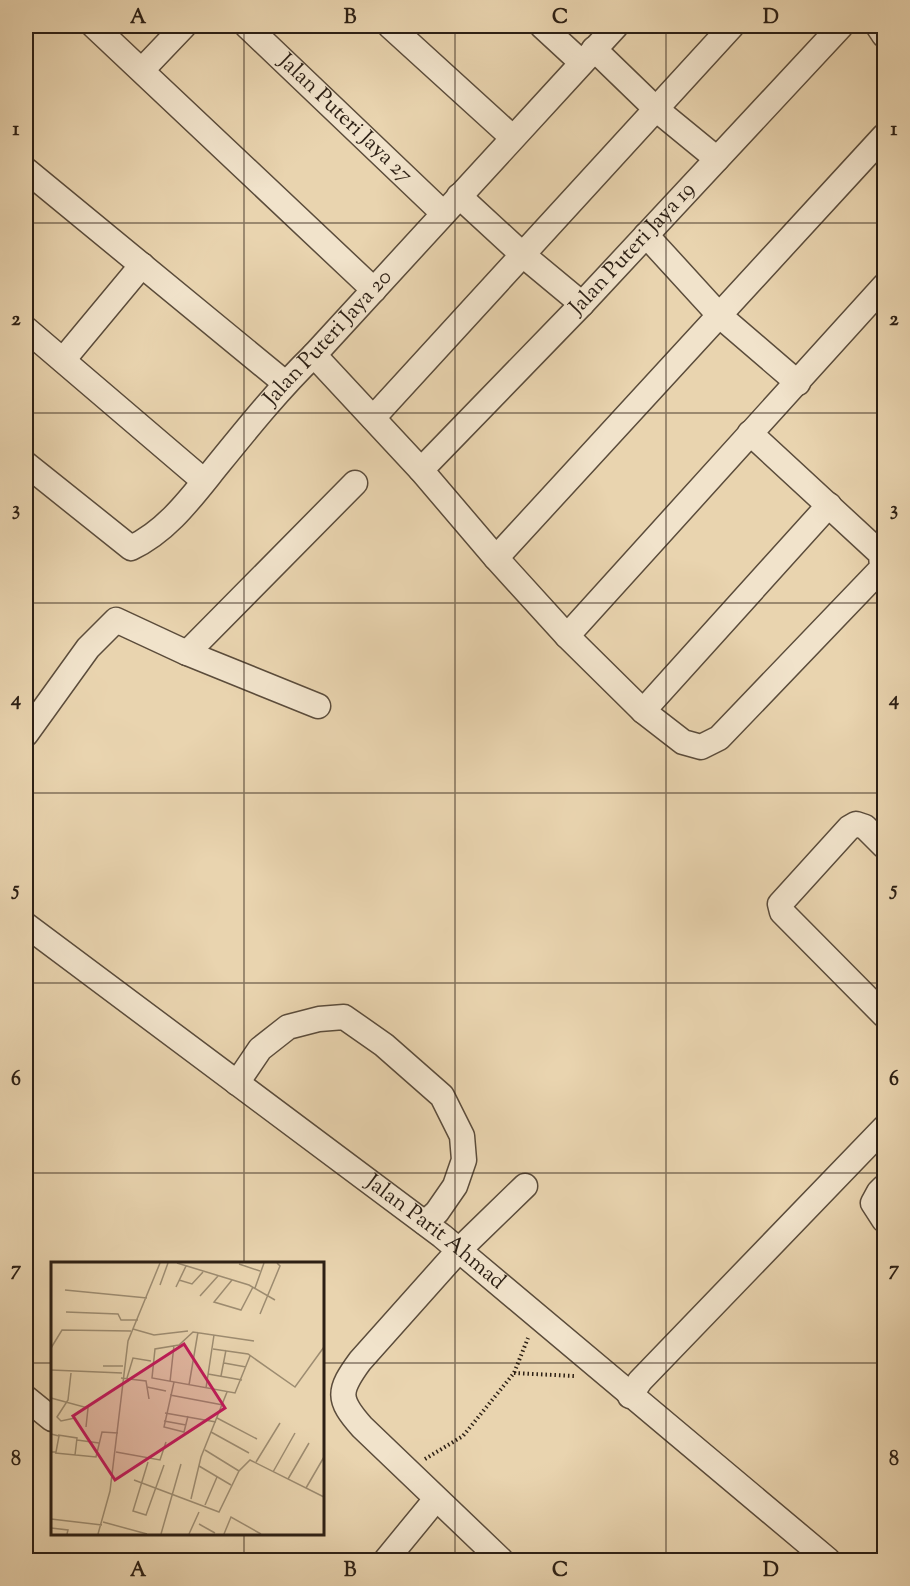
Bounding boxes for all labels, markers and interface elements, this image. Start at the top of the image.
text: A [130,4,147,33]
text: B [344,4,357,33]
text: C [552,4,568,33]
text: D [763,4,779,33]
street label: Jalan Puteri Jaya 27 [269,46,419,191]
text: 1 [13,116,20,145]
text: 1 [891,116,898,145]
street label: Jalan Puteri Jaya 19 [562,175,703,324]
street label: Jalan Puteri Jaya 20 [256,263,400,414]
text: 2 [11,306,21,335]
text: 2 [889,306,899,335]
text: 3 [12,496,20,525]
text: 3 [890,496,898,525]
text: 4 [10,686,21,715]
text: 4 [888,686,899,715]
text: 5 [11,876,20,905]
text: 5 [889,876,898,905]
text: 6 [11,1066,21,1095]
text: 6 [889,1066,899,1095]
street label: Jalan Parit Ahmad [357,1167,512,1298]
text: 7 [11,1256,22,1285]
text: 7 [889,1256,900,1285]
inset map [51,1262,324,1535]
text: 8 [11,1446,21,1475]
text: 8 [889,1446,899,1475]
text: A [130,1557,147,1586]
text: B [344,1557,357,1586]
text: C [552,1557,568,1586]
text: D [763,1557,779,1586]

